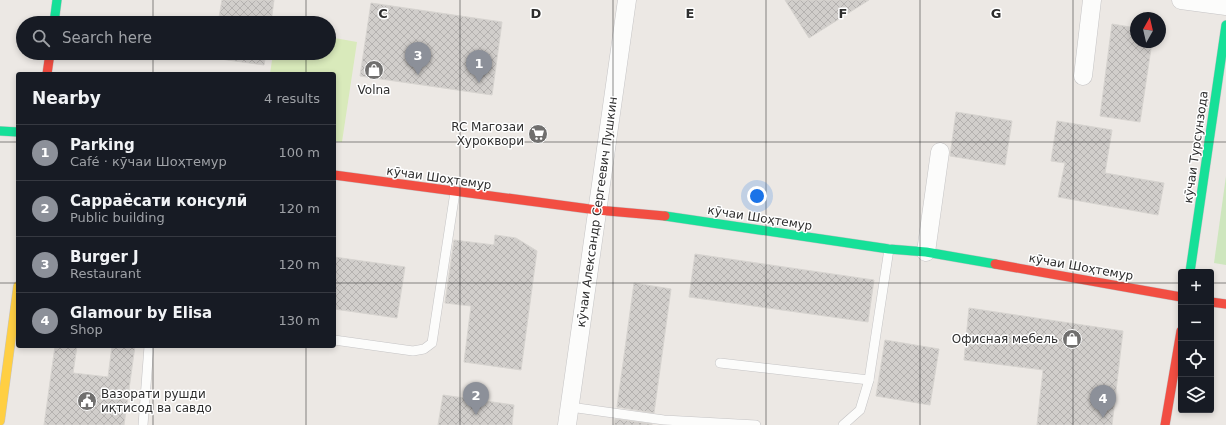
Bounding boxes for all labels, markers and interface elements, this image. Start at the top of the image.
text: C [378,6,388,21]
text: D [531,6,542,21]
text: E [686,6,694,21]
text: F [839,6,847,21]
text: G [991,6,1001,21]
north arrow [1130,12,1166,48]
search box [16,16,336,60]
icon: search [30,27,52,49]
text: Search here [62,29,152,47]
pin: 3 [405,42,431,75]
pin: 1 [466,50,492,83]
shop icon: Volna [363,59,385,81]
place label: Volna [358,83,390,97]
text: Nearby [32,88,101,108]
street label: кӯчаи Турсунзода [1181,90,1211,204]
text: 4 results [264,91,320,106]
street label: кӯчаи Александр Сергеевич Пушкин [574,96,620,328]
place label: RC Магозаи Хуроквори [451,120,524,148]
supermarket icon: RC Магозаи Хуроквори [527,123,549,145]
text: Parking [70,136,135,154]
text: 1 [40,145,50,160]
text: 100 m [278,145,320,160]
text: Café · кӯчаи Шоҳтемур [70,154,227,169]
street label: кӯчаи Шоҳтемур [386,164,492,192]
your location [747,186,767,206]
text: Сарраёсати консулӣ [70,192,247,210]
text: 2 [40,201,50,216]
text: 120 m [278,201,320,216]
street label: кӯчаи Шоҳтемур [707,203,813,233]
text: Public building [70,210,165,225]
text: Burger J [70,248,139,266]
street label: кӯчаи Шоҳтемур [1028,251,1134,283]
text: 3 [40,257,50,272]
text: 120 m [278,257,320,272]
text: Restaurant [70,266,141,281]
map controls [1178,269,1214,413]
button: + [1178,269,1214,305]
text: Glamour by Elisa [70,304,212,322]
button: − [1178,305,1214,341]
text: 4 [40,313,50,328]
text: 130 m [278,313,320,328]
text: Shop [70,322,103,337]
shop icon: Офисная мебель [1061,328,1083,350]
place label: Офисная мебель [952,332,1058,346]
button: locate [1178,341,1214,377]
button: layers [1178,377,1214,413]
pin: 2 [463,382,489,415]
pin: 4 [1090,385,1116,418]
place label: Вазорати рушди иқтисод ва савдо [101,387,212,415]
public building icon: Вазорати рушди иқтисод ва савдо [76,390,98,412]

